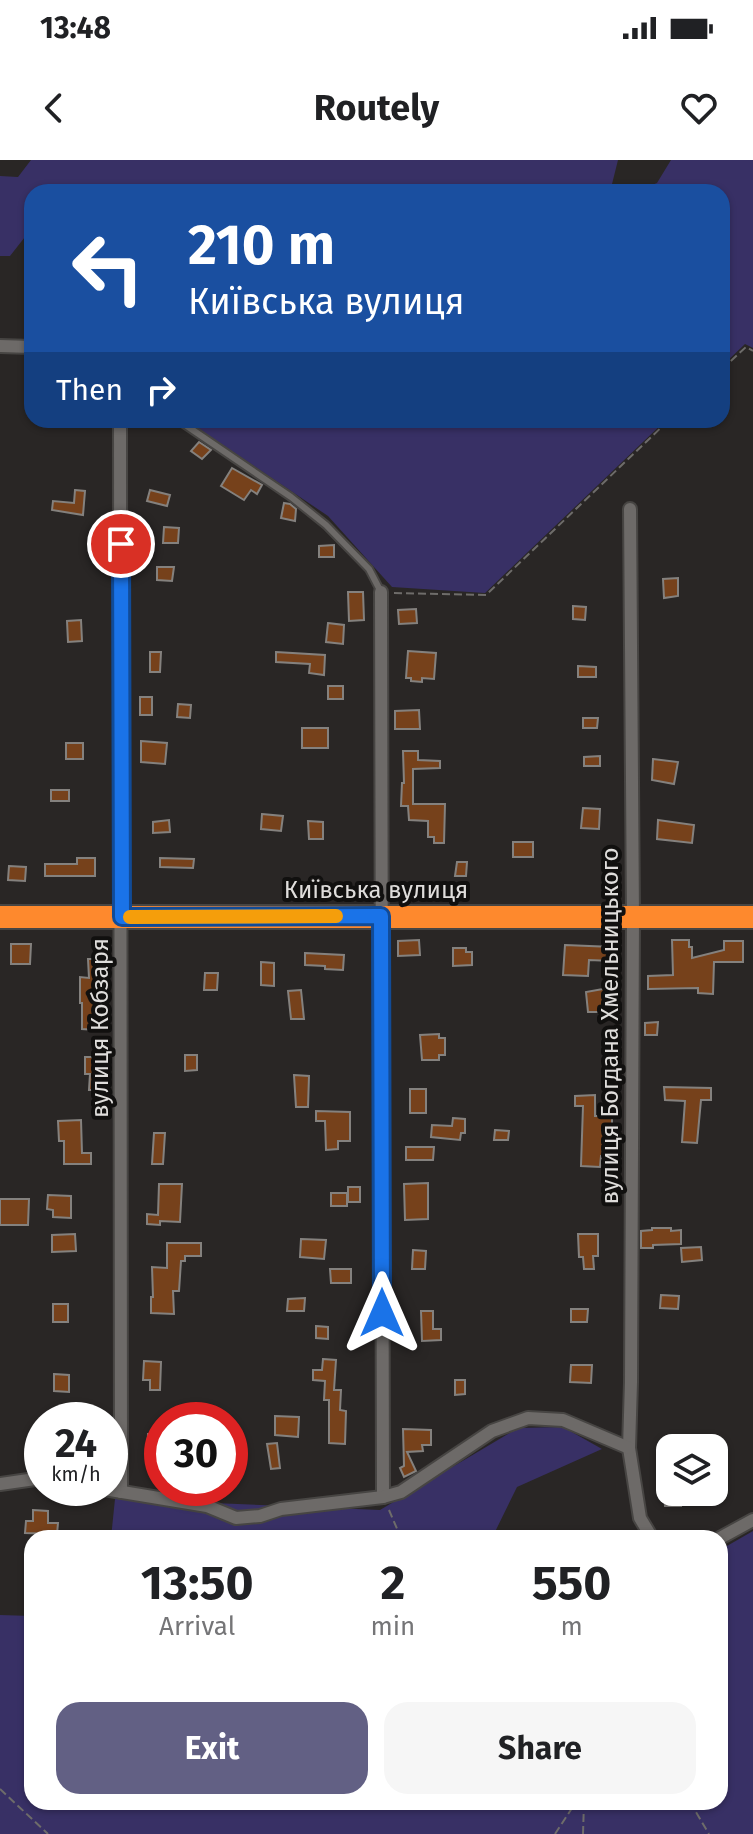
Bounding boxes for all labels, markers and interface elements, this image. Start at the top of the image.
text: 13:48 [40,10,111,46]
icon: back [32,86,76,130]
text: Routely [314,86,439,130]
icon: heart [677,86,721,130]
text: 210 m [188,212,335,279]
icon: left [56,216,160,320]
text: Київська вулиця [188,280,465,324]
icon: right [139,368,183,412]
text: Then [56,372,123,408]
pin [87,510,155,578]
icon: arrive [99,522,143,566]
street label: вулиця Богдана Хмельницького [596,848,624,1204]
street label: Київська вулиця [284,876,468,904]
street label: вулиця Кобзаря [86,938,114,1118]
position arrow [340,1271,424,1355]
speed limit sign: 30 [144,1402,248,1506]
text: 24 [55,1420,97,1468]
map controls [656,1434,728,1506]
button: layers [656,1434,728,1506]
text: km/h [51,1462,101,1486]
text: 13:50 [141,1554,254,1612]
text: 2 [380,1554,405,1612]
text: 550 [532,1554,611,1612]
text: Arrival [159,1611,235,1642]
text: min [370,1611,415,1642]
text: m [560,1611,583,1642]
button: Exit [56,1702,368,1794]
button: Share [384,1702,696,1794]

